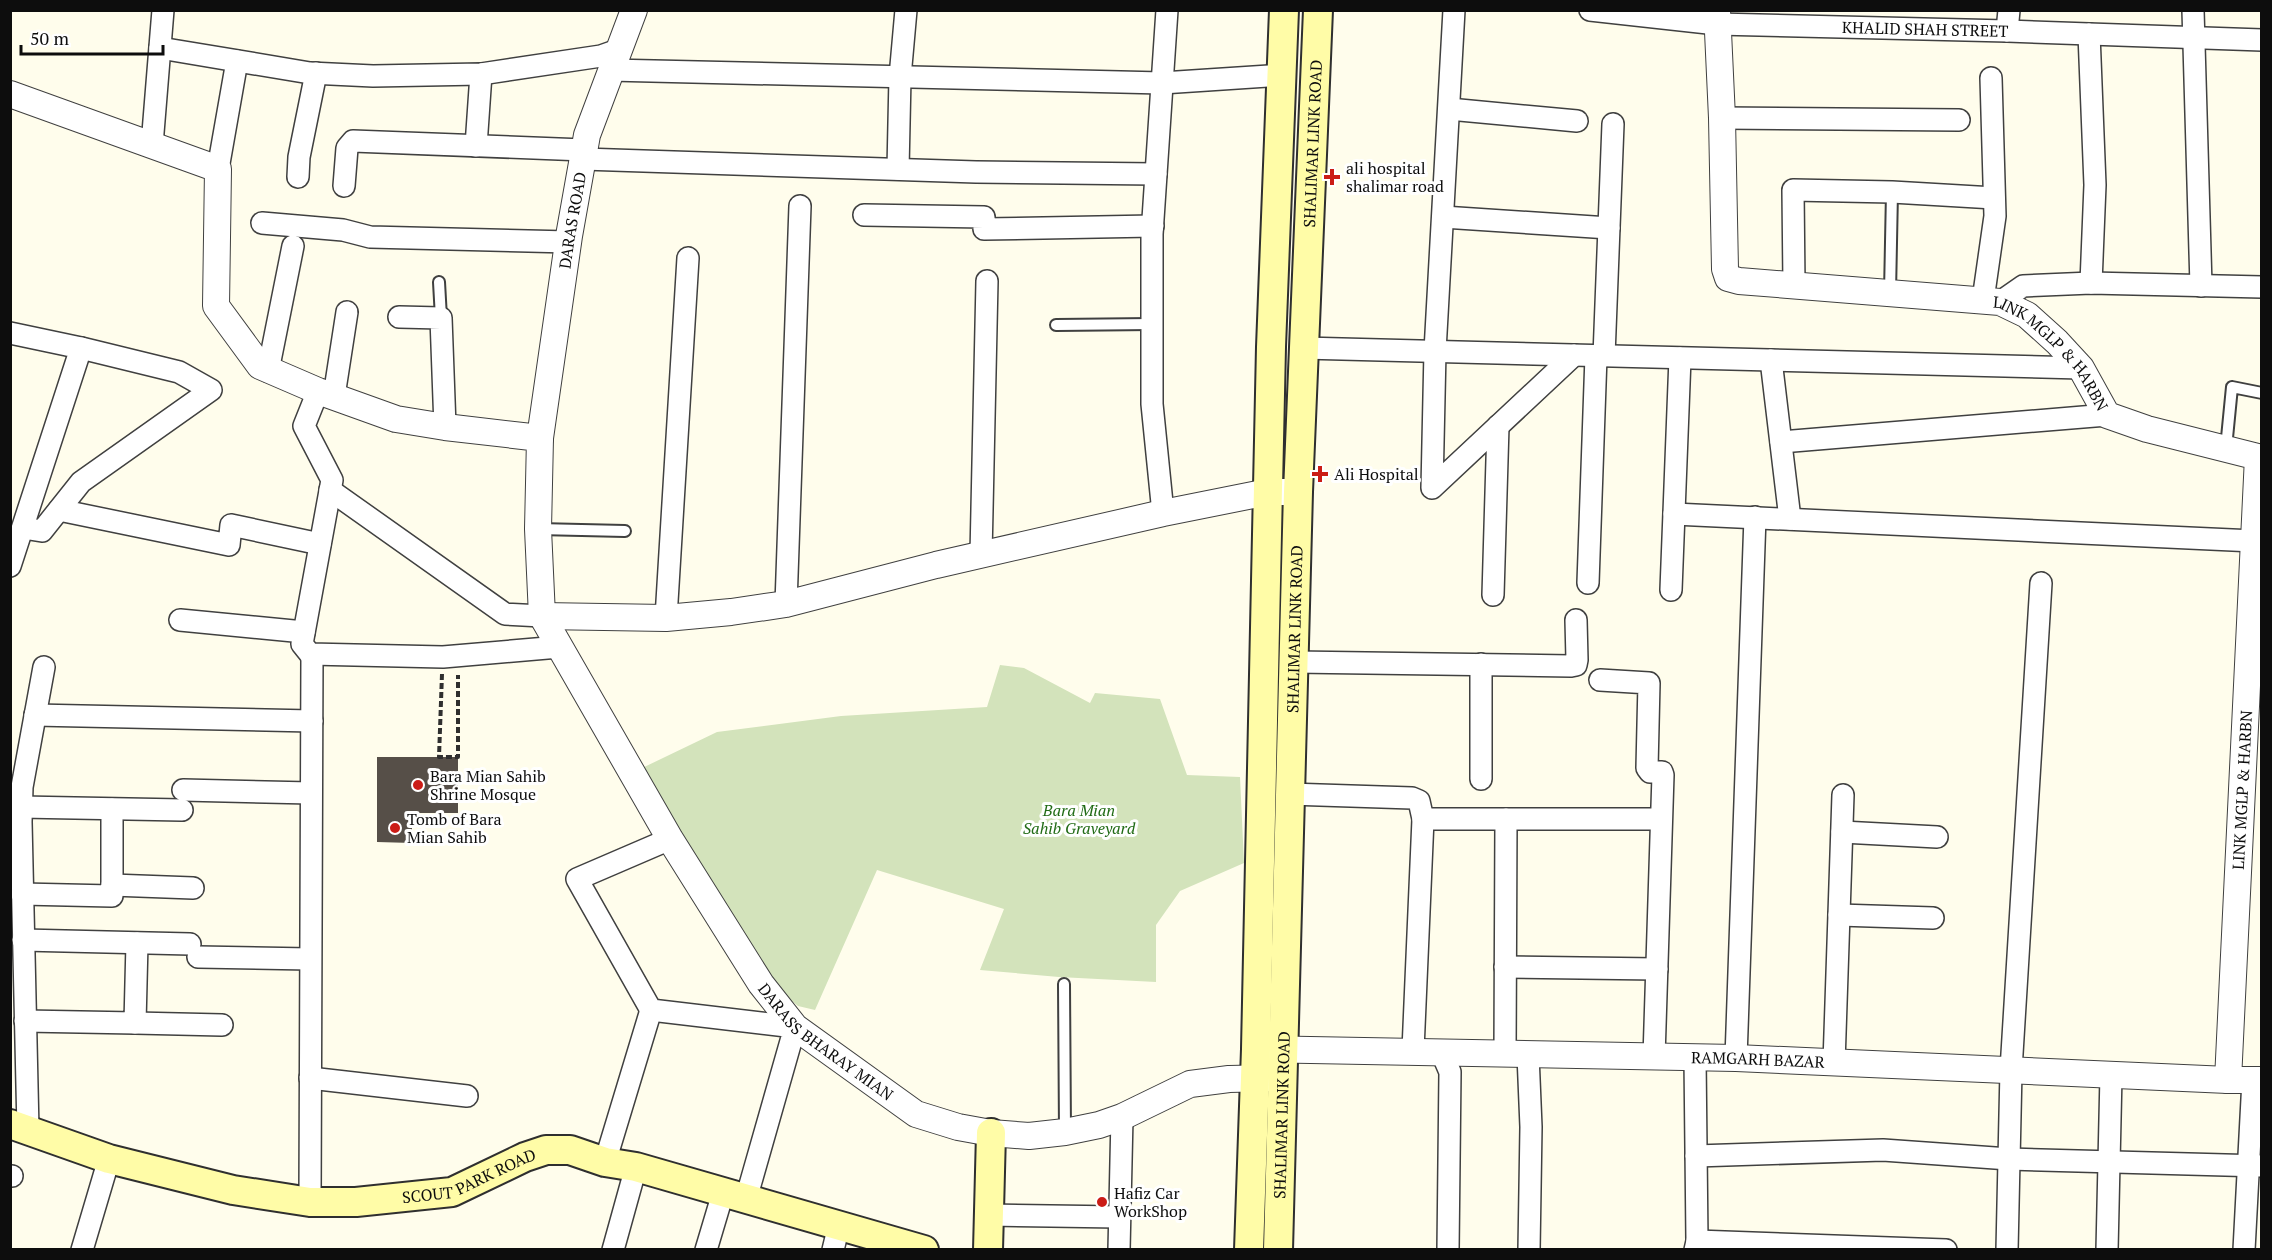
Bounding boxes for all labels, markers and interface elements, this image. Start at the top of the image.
street label: KHALID SHAH STREET [1842,16,2009,42]
scale bar [21,18,164,56]
text: 50 m [30,26,70,50]
street label: SHALIMAR LINK ROAD [1298,59,1327,228]
place label: ali hospital shalimar road [1346,157,1444,197]
marker: ali hospital shalimar road [1323,168,1341,186]
street label: DARAS ROAD [553,170,591,270]
street label: LINK MGLP & HARBN [1992,290,2114,415]
place label: Ali Hospital [1334,463,1419,485]
marker: Ali Hospital [1311,465,1329,483]
street label: SHALIMAR LINK ROAD [1281,545,1308,713]
street label: LINK MGLP & HARBN [2227,709,2257,870]
place label: Bara Mian Sahib Shrine Mosque [430,765,546,805]
marker: Bara Mian Sahib Shrine Mosque [411,778,425,792]
park label: Bara Mian Sahib Graveyard [1023,799,1136,839]
place label: Tomb of Bara Mian Sahib [407,808,502,848]
marker: Tomb of Bara Mian Sahib [388,821,402,835]
street label: DARASS BHARAY MIAN [753,978,898,1106]
street label: SHALIMAR LINK ROAD [1268,1031,1295,1199]
street label: RAMGARH BAZAR [1691,1046,1826,1073]
street label: SCOUT PARK ROAD [401,1143,539,1208]
place label: Hafiz Car WorkShop [1114,1182,1187,1222]
marker: Hafiz Car WorkShop [1095,1195,1109,1209]

